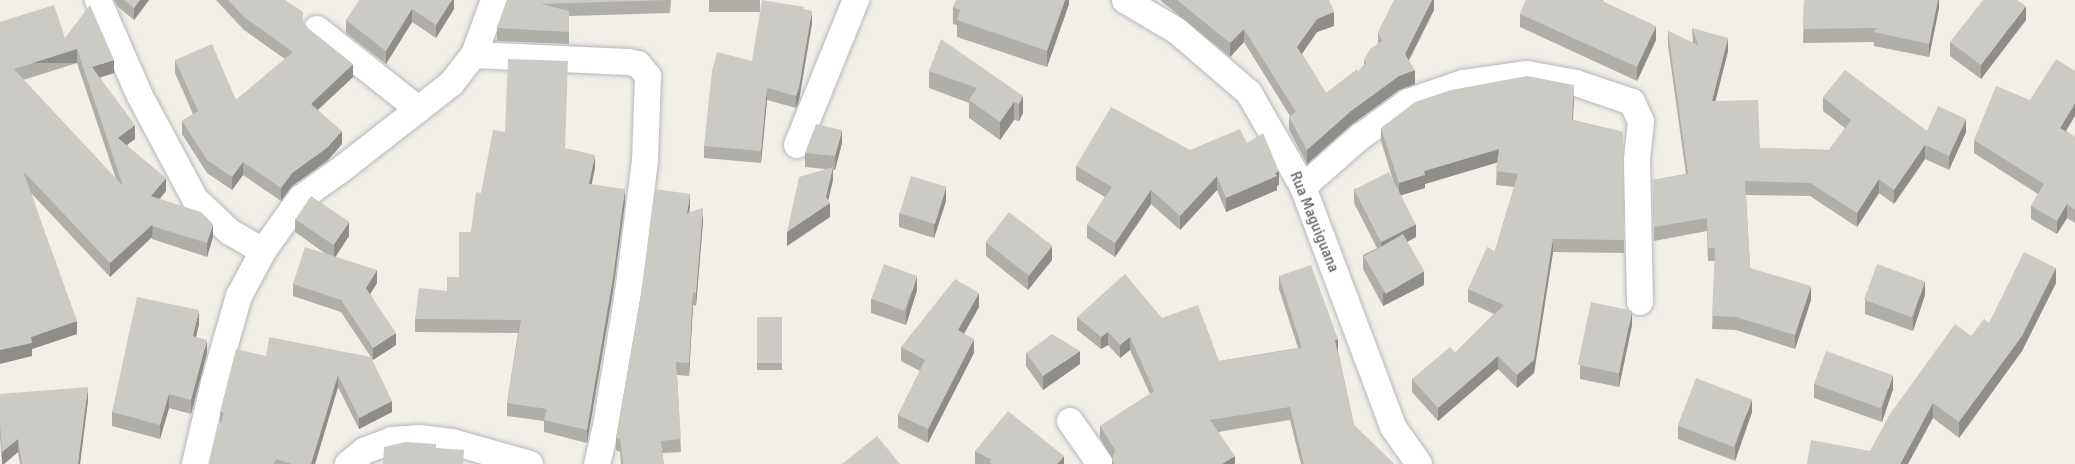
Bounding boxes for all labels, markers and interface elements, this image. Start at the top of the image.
street label: Rua Maguiguana [1286,169,1342,275]

